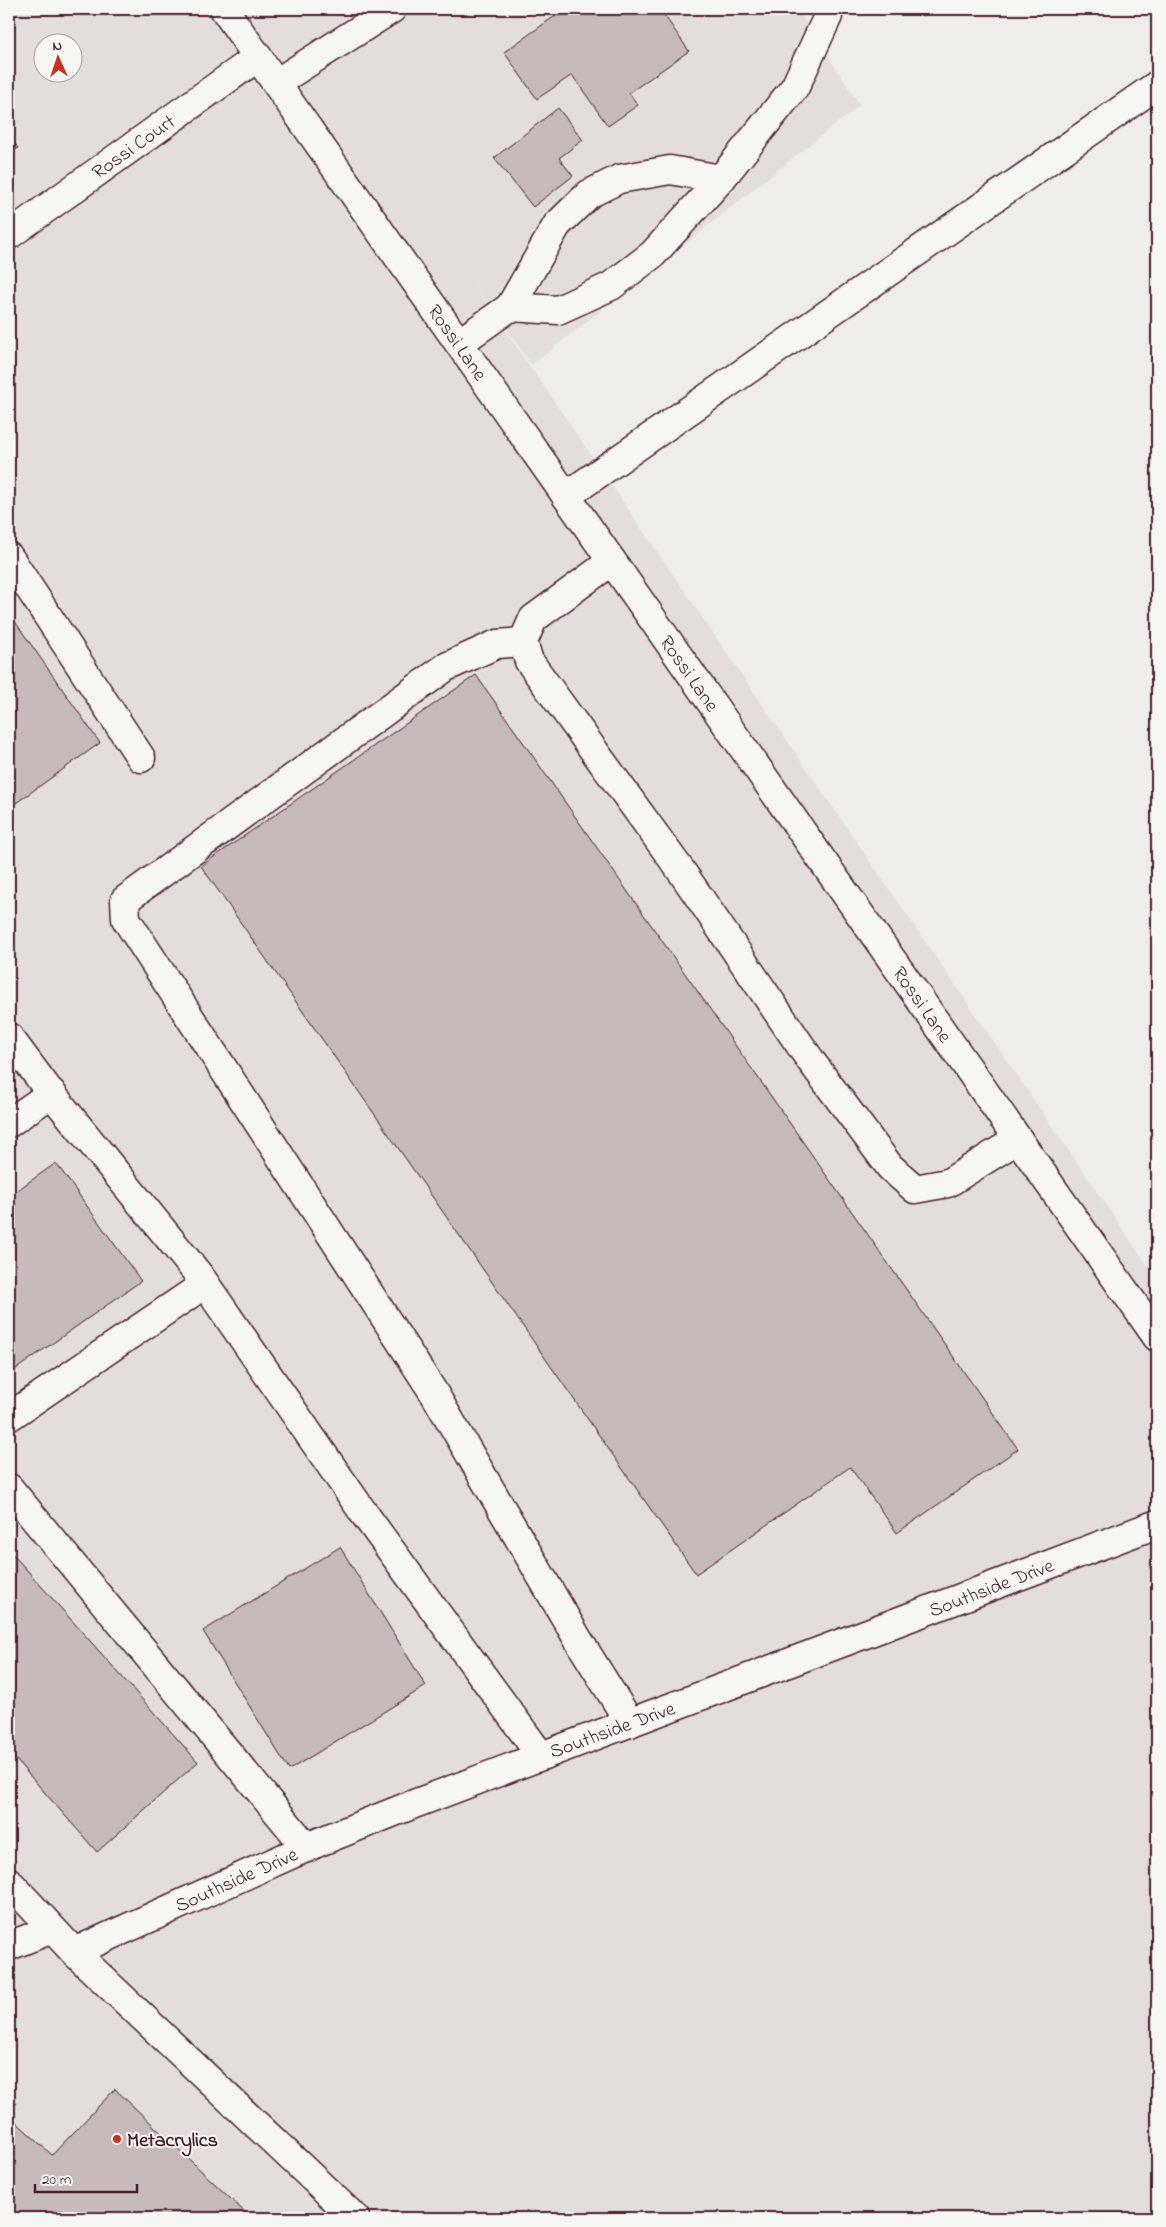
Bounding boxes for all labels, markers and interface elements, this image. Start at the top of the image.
north arrow [32,32,82,82]
text: N [52,36,63,57]
street label: Rossi Court [87,108,182,187]
street label: Rossi Lane [419,299,493,388]
street label: Rossi Lane [651,630,725,719]
street label: Rossi Lane [884,961,958,1050]
street label: Southside Drive [925,1552,1059,1626]
street label: Southside Drive [546,1695,680,1767]
street label: Southside Drive [171,1841,303,1921]
place label: Metacrylics [127,2127,218,2157]
marker: Metacrylics [111,2133,123,2145]
scale bar [35,2162,138,2194]
text: 20 m [42,2169,72,2191]

